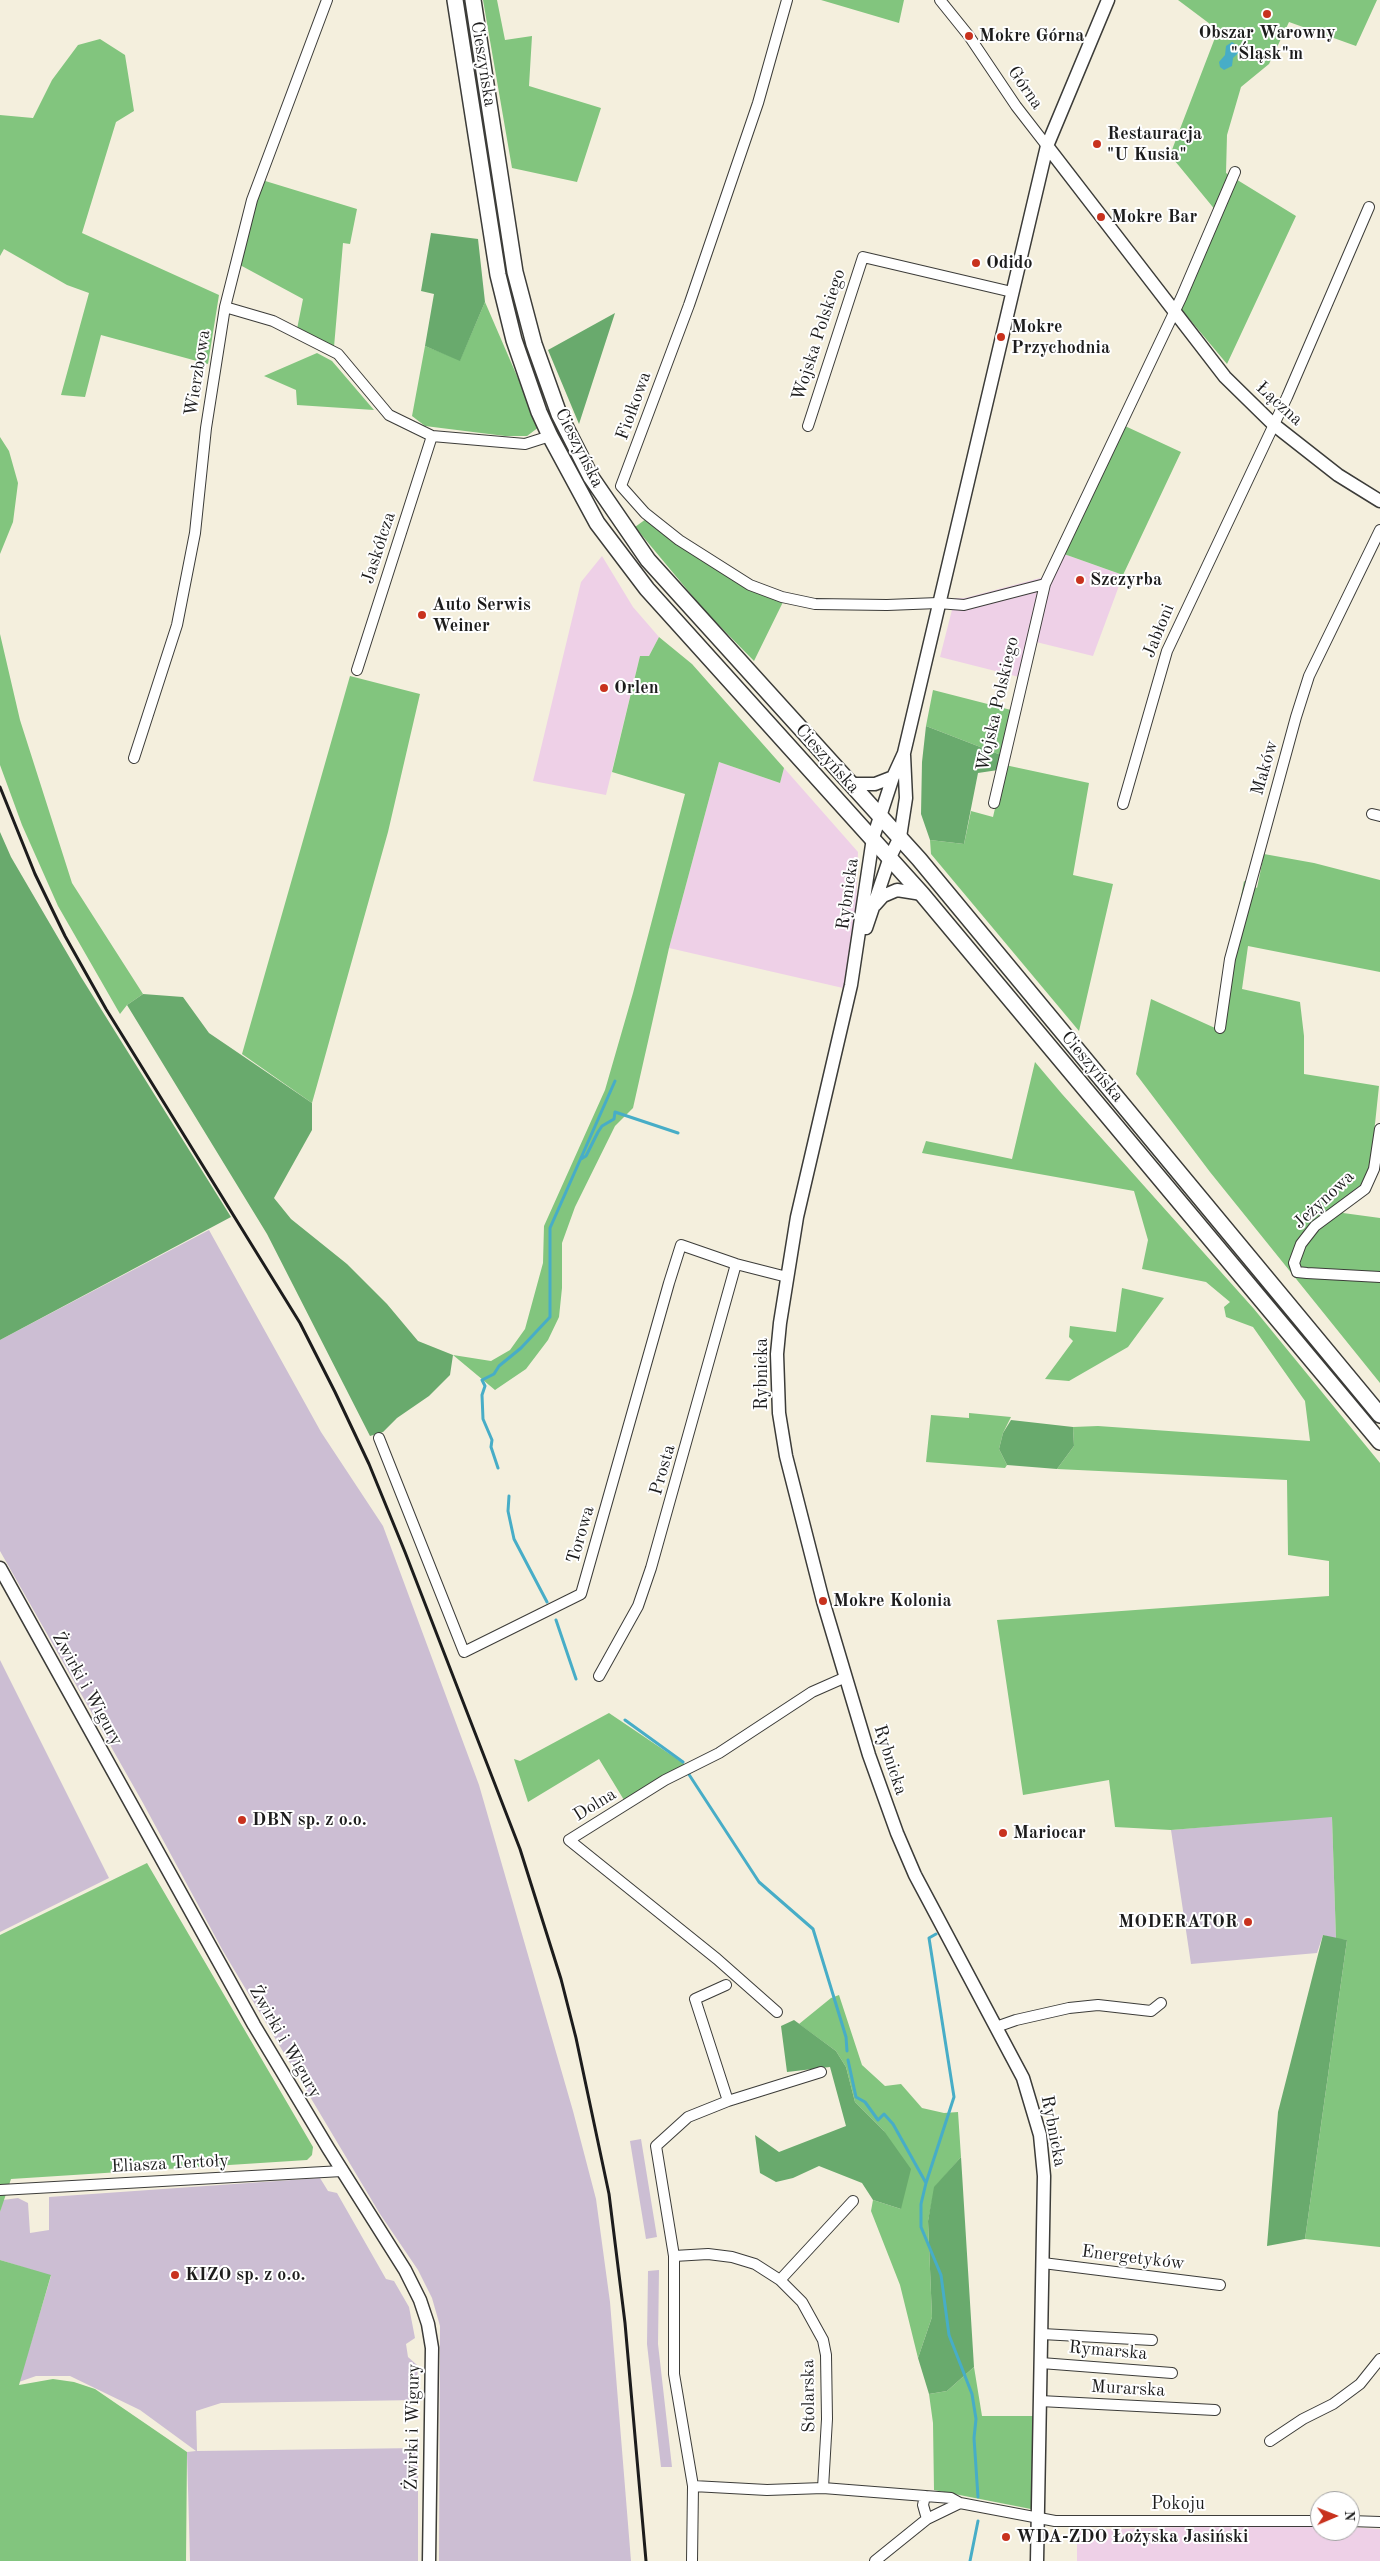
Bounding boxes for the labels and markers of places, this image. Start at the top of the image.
marker: Obszar Warowny "Śląsk"m [1261,8,1273,20]
place label: Obszar Warowny "Śląsk"m [1198,22,1336,64]
place label: Mokre Górna [979,25,1085,47]
marker: Mokre Górna [963,30,975,42]
place label: Restauracja "U Kusia" [1107,123,1202,166]
marker: Restauracja "U Kusia" [1091,138,1103,150]
place label: Mokre Bar [1111,206,1197,228]
marker: Mokre Bar [1095,211,1107,223]
place label: Odido [986,252,1033,274]
marker: Odido [970,257,982,269]
place label: Mokre Przychodnia [1011,316,1110,358]
marker: Mokre Przychodnia [995,331,1007,343]
place label: Szczyrba [1090,569,1162,591]
marker: Szczyrba [1074,574,1086,586]
place label: Auto Serwis Weiner [432,594,531,636]
marker: Auto Serwis Weiner [416,609,428,621]
place label: Orlen [614,677,659,699]
marker: Orlen [598,682,610,694]
place label: Mokre Kolonia [833,1590,952,1612]
marker: Mokre Kolonia [817,1595,829,1607]
place label: DBN sp. z o.o. [252,1809,367,1831]
marker: DBN sp. z o.o. [236,1814,248,1826]
place label: Mariocar [1013,1822,1086,1844]
marker: Mariocar [997,1827,1009,1839]
place label: MODERATOR [1118,1911,1238,1933]
marker: MODERATOR [1242,1916,1254,1928]
place label: KIZO sp. z o.o. [185,2264,306,2286]
marker: KIZO sp. z o.o. [169,2269,181,2281]
place label: WDA-ZDO Łożyska Jasiński [1016,2526,1248,2548]
marker: WDA-ZDO Łożyska Jasiński [1000,2531,1012,2543]

